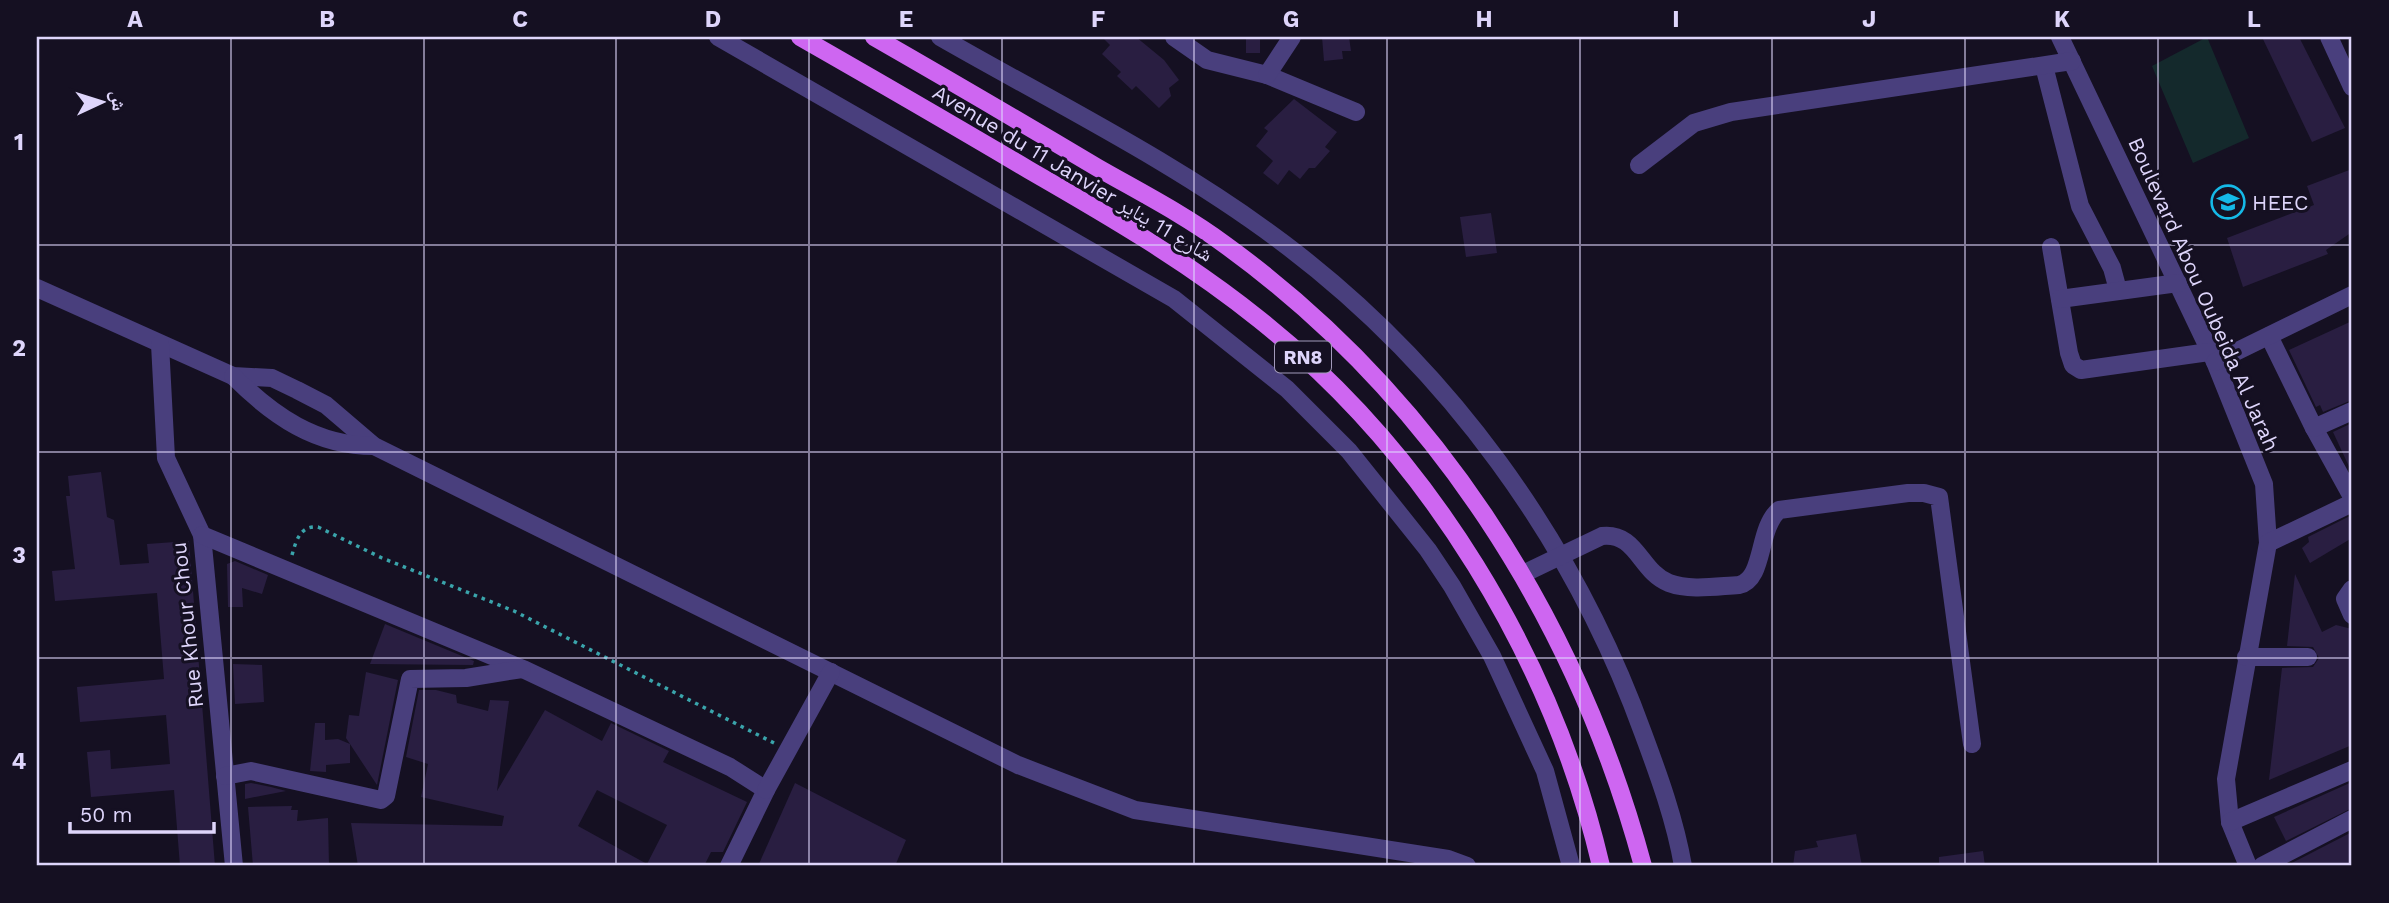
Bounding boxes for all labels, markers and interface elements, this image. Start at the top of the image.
text: A [127,6,143,33]
text: B [319,6,335,33]
text: C [512,6,528,33]
text: D [705,6,721,33]
text: E [899,6,913,33]
text: F [1091,6,1105,33]
text: G [1283,6,1299,33]
text: H [1475,6,1493,33]
text: I [1672,6,1680,33]
text: J [1862,6,1876,33]
text: K [2054,6,2070,33]
text: L [2247,6,2261,33]
north arrow [66,66,136,136]
street label: Avenue du 11 Janvier شارع 11 يناير [928,79,1218,268]
text: ش [106,90,131,112]
text: 1 [14,129,24,156]
street label: Boulevard Abou Oubeida Al Jarah [2123,133,2285,455]
school or university icon: HEEC [2209,183,2247,221]
place label: HEEC [2252,190,2308,215]
text: 2 [12,335,26,362]
road number: RN8 [1275,342,1331,372]
street label: Rue Khour Chou [166,541,208,709]
text: 3 [12,542,26,569]
text: 4 [12,748,27,775]
scale bar [70,791,214,835]
text: 50 m [80,802,132,827]

